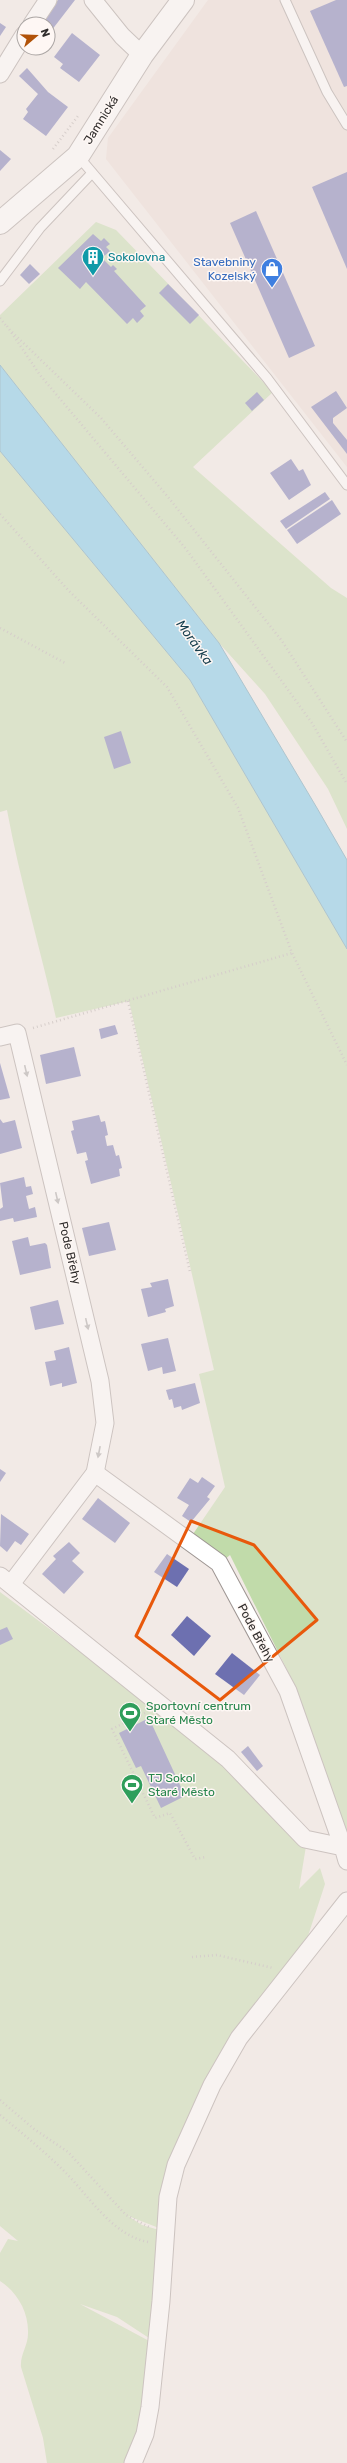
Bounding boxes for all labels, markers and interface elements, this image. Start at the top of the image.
north arrow [16,16,56,56]
text: N [38,27,52,39]
street label: Jamnická [81,93,121,147]
building icon: Sokolovna [80,244,106,277]
place label: Sokolovna [108,250,165,264]
place label: Stavebniny Kozelský [193,255,256,283]
shop icon: Stavebniny Kozelský [259,256,285,289]
water label: Morávka [173,617,216,668]
one-way arrow [24,1065,30,1077]
one-way arrow [54,1191,60,1204]
street label: Pode Břehy [56,1220,84,1286]
one-way arrow [84,1318,90,1330]
one-way arrow [96,1446,102,1458]
street label: Pode Břehy [235,1601,277,1665]
place label: Sportovní centrum Staré Město [146,1699,251,1727]
sports icon: Sportovní centrum Staré Město [117,1700,143,1733]
place label: TJ Sokol Staré Město [148,1771,215,1799]
sports icon: TJ Sokol Staré Město [119,1772,145,1805]

